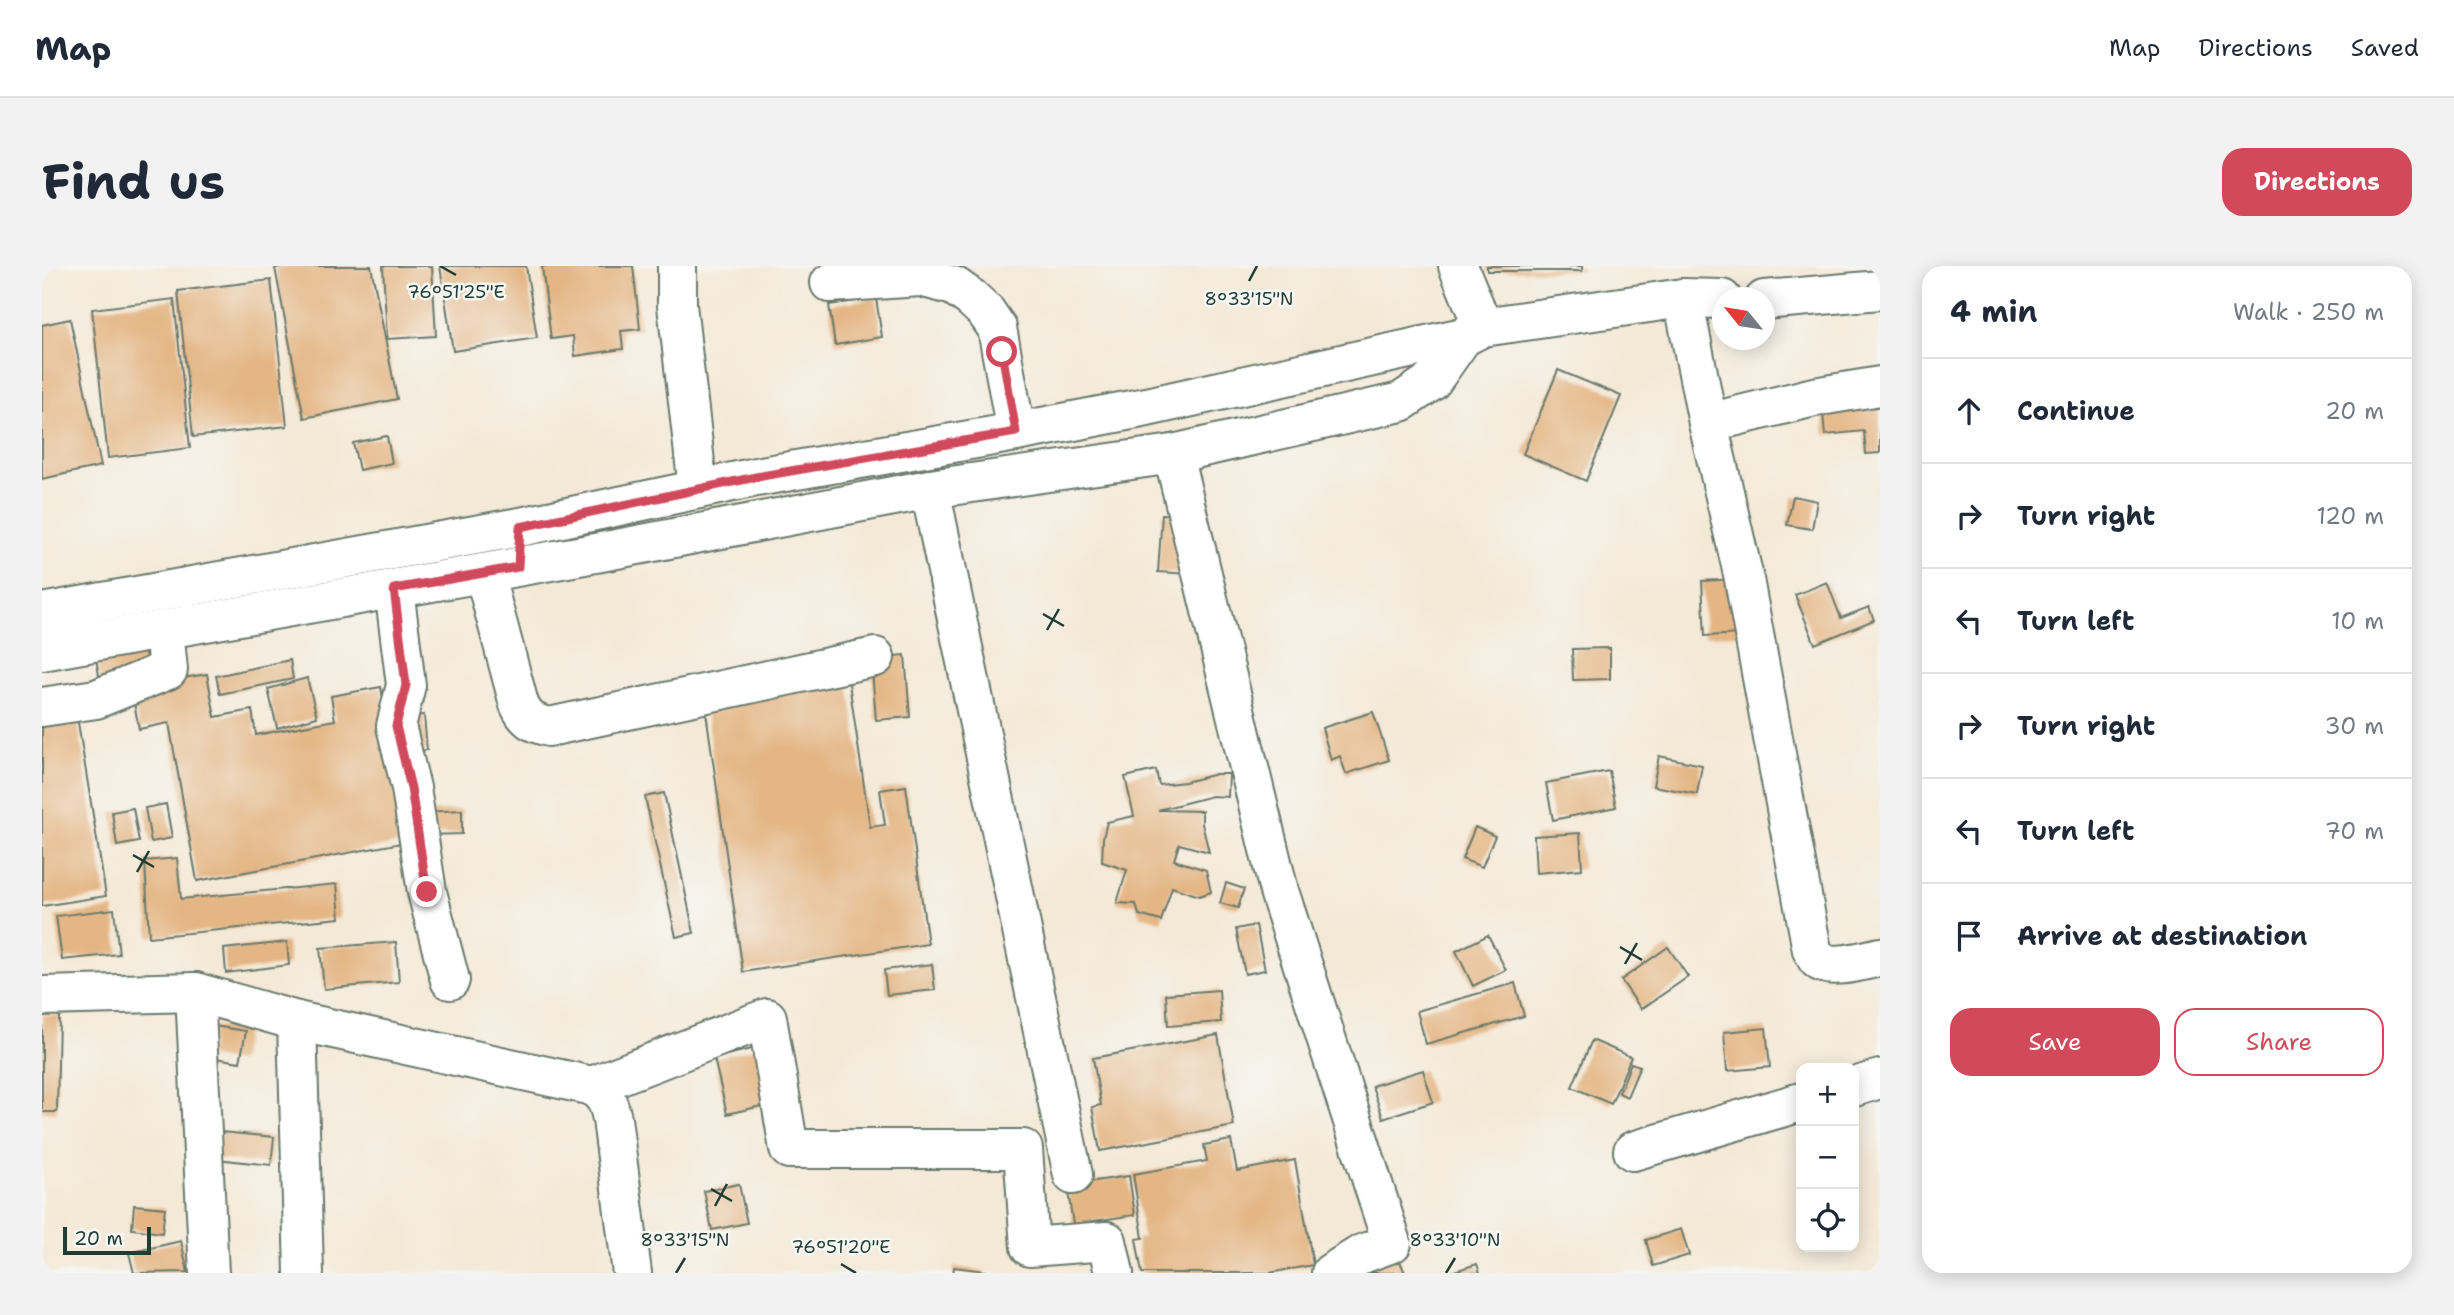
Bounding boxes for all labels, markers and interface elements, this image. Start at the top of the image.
text: Map [35,26,111,71]
text: Map [2109,32,2160,64]
text: Directions [2198,32,2313,64]
text: Saved [2351,32,2419,64]
button: Directions [2222,148,2412,216]
text: Find us [42,149,225,215]
text: 76°51'25"E [407,280,505,304]
text: 8°33'15"N [1204,287,1294,311]
north arrow [1712,287,1775,350]
text: 4 min [1950,291,2037,332]
text: Walk · 250 m [2233,297,2384,327]
route start [986,336,1017,367]
icon: ahead [1950,392,1988,430]
text: Continue [2017,393,2135,428]
text: 20 m [2325,396,2384,426]
icon: right [1950,497,1988,535]
text: Turn right [2017,498,2155,533]
text: 120 m [2316,501,2384,531]
icon: left [1950,602,1988,640]
text: Turn left [2017,603,2134,638]
text: 10 m [2331,606,2384,636]
icon: right [1950,707,1988,745]
text: Turn right [2017,708,2155,743]
text: 30 m [2325,711,2384,741]
icon: left [1950,812,1988,850]
text: Turn left [2017,813,2134,848]
text: 70 m [2325,816,2384,846]
route end [411,876,442,907]
icon: arrive [1950,917,1988,955]
text: Arrive at destination [2017,918,2307,953]
button: Save [1950,1008,2160,1076]
button: Share [2174,1008,2384,1076]
map controls [1796,1063,1859,1252]
button: + [1796,1063,1859,1126]
button: − [1796,1126,1859,1189]
button: locate [1796,1189,1859,1252]
scale bar [63,1224,150,1256]
text: 20 m [74,1226,123,1251]
text: 8°33'15"N [640,1228,730,1252]
text: 8°33'10"N [1410,1228,1500,1252]
text: 76°51'20"E [791,1235,891,1259]

